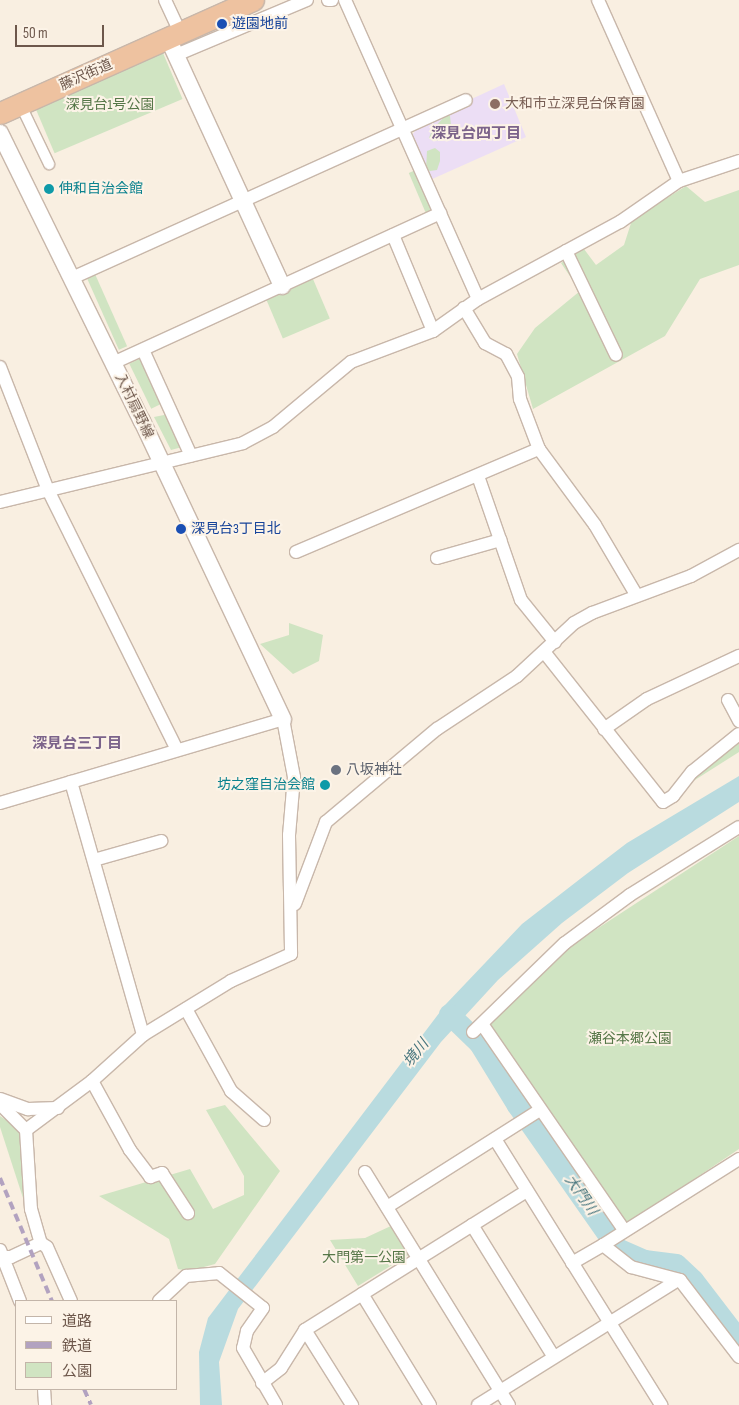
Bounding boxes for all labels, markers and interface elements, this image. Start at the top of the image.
scale bar [18,15,106,47]
place label: 遊園地前 [232,16,288,32]
marker: 遊園地前 [216,18,228,30]
text: 50 m [23,24,48,43]
street label: 藤沢街道 [57,56,115,94]
place label: 大和市立深見台保育園 [505,96,645,112]
park label: 深見台1号公園 [66,97,154,113]
marker: 大和市立深見台保育園 [489,98,501,110]
district label: 深見台四丁目 [431,125,521,143]
place label: 伸和自治会館 [59,181,143,197]
marker: 伸和自治会館 [43,183,55,195]
street label: 入村扇野線 [111,371,157,441]
place label: 深見台3丁目北 [191,521,281,537]
marker: 深見台3丁目北 [175,523,187,535]
district label: 深見台三丁目 [32,735,122,753]
place label: 八坂神社 [346,762,402,778]
marker: 八坂神社 [330,764,342,776]
place label: 坊之窪自治会館 [217,777,315,793]
marker: 坊之窪自治会館 [319,779,331,791]
park label: 瀬谷本郷公園 [588,1031,672,1047]
water label: 境川 [400,1036,432,1070]
water label: 大門川 [561,1171,601,1219]
park label: 大門第一公園 [322,1250,406,1266]
legend [15,1300,178,1390]
text: 道路 [62,1312,92,1331]
text: 鉄道 [62,1337,92,1356]
text: 公園 [62,1362,92,1381]

